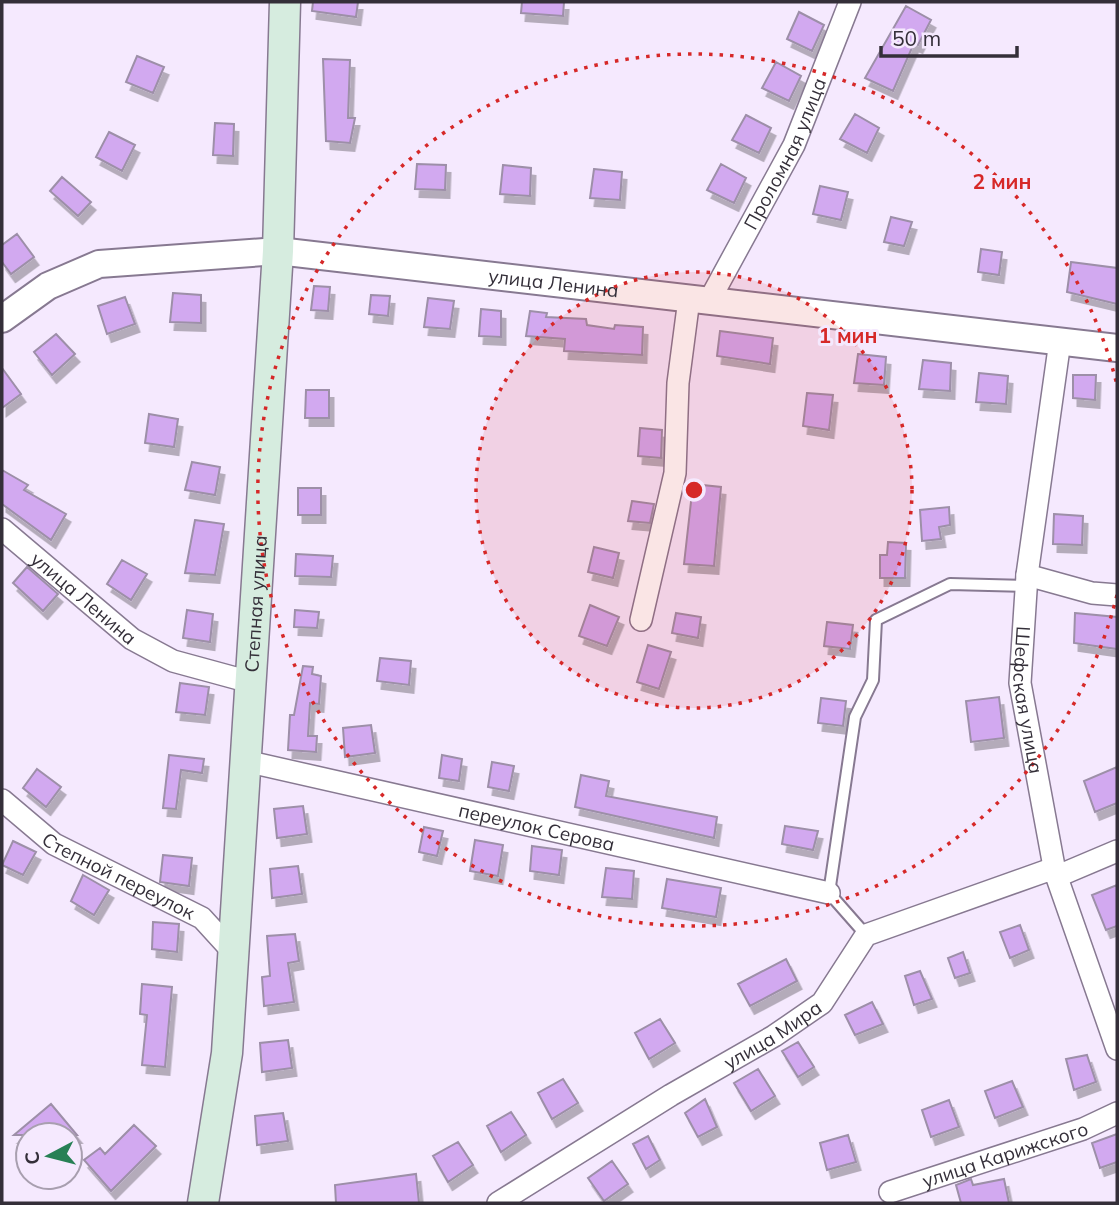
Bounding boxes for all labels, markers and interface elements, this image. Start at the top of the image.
scale bar [881,14,1018,58]
text: 50 m [892,25,941,51]
street label: Проломная улица [738,74,831,234]
text: 2 мин [973,168,1031,194]
street label: улица Ленина [487,263,620,302]
text: 1 мин [819,322,877,348]
centre of rings [682,478,706,502]
street label: Степная улица [239,535,272,673]
street label: улица Ленина [26,547,141,650]
street label: Шефская улица [1008,625,1049,776]
street label: переулок Серова [456,798,617,856]
street label: Степной переулок [37,827,200,925]
street label: улица Мира [719,995,826,1074]
street label: улица Карижского [919,1116,1091,1193]
north arrow [14,1121,84,1191]
text: С [19,1150,45,1166]

